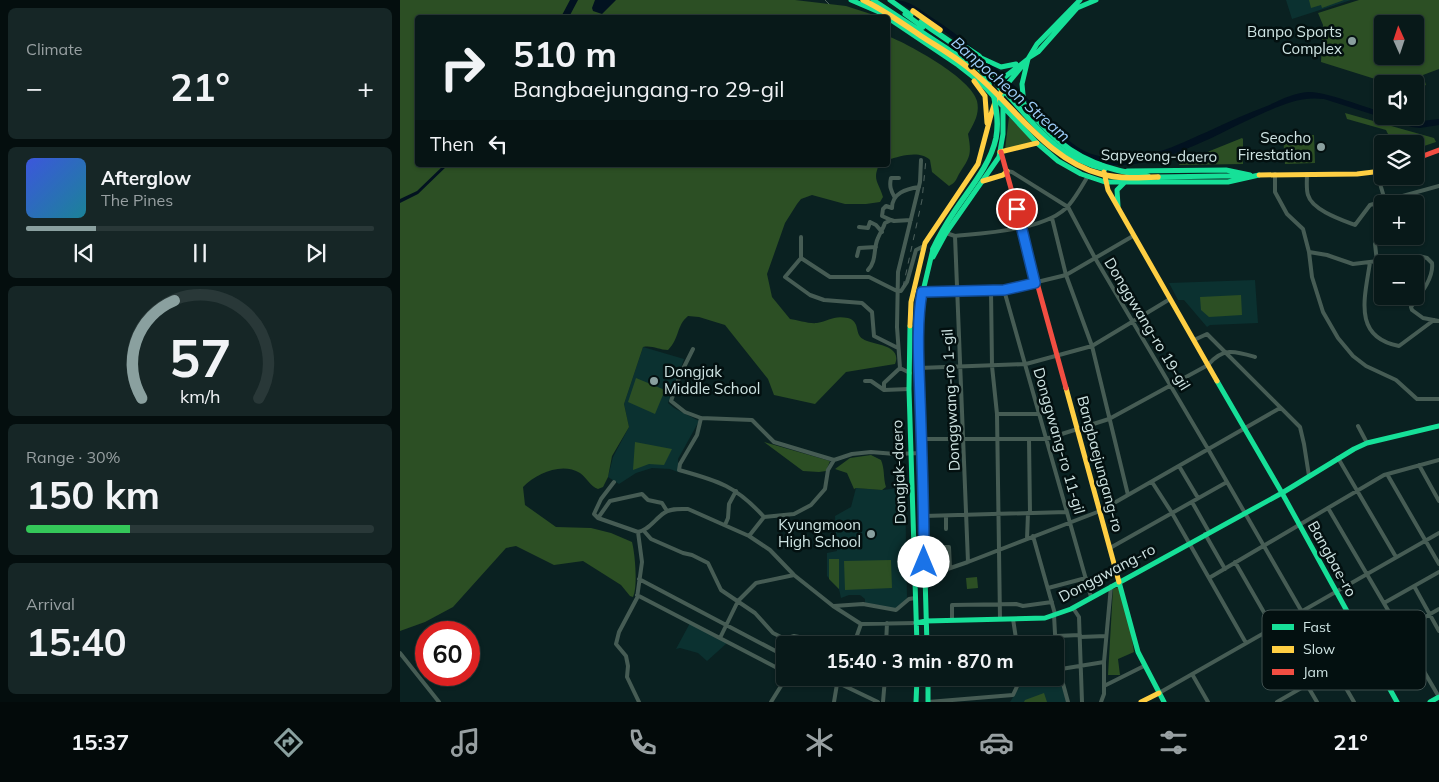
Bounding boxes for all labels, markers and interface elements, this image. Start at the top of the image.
north arrow [1374,15,1424,65]
map controls [1374,15,1424,305]
place label: Banpo Sports Complex [1247,22,1342,58]
text: 510 m [513,32,617,76]
water label: Banpocheon Stream [948,32,1074,146]
icon: right [430,35,495,100]
marker: Banpo Sports Complex [1346,35,1358,47]
text: Climate [26,39,82,59]
text: 21° [170,63,230,111]
text: − [26,70,43,105]
text: + [357,70,374,105]
text: Bangbaejungang-ro 29-gil [513,75,785,103]
button: sound [1374,75,1424,125]
place label: Seocho Firestation [1238,128,1311,164]
icon: left [484,130,512,158]
text: Then [430,132,474,156]
button: layers [1374,135,1424,185]
marker: Seocho Firestation [1315,141,1327,153]
street label: Sapyeong-daero [1101,145,1217,166]
text: Afterglow [101,166,191,190]
pin [996,188,1038,230]
text: The Pines [101,190,173,210]
icon: arrive [1003,195,1031,223]
button: + [1374,195,1424,245]
icon: previous [70,239,98,267]
icon: pause [186,239,214,267]
icon: next [302,239,330,267]
street label: Donggwang-ro 19-gil [1100,254,1195,394]
button: − [1374,255,1424,305]
text: 57 [169,325,231,390]
street label: Donggwang-ro 1-gil [937,328,964,472]
place label: Dongjak Middle School [664,362,760,398]
street label: Donggwang-ro 11-gil [1029,365,1089,516]
marker: Dongjak Middle School [648,375,660,387]
text: km/h [180,385,220,407]
street label: Bangbaejungang-ro [1073,394,1128,534]
street label: Dongjak-daero [887,420,910,524]
text: Range · 30% [26,447,121,467]
text: 150 km [26,471,160,519]
place label: Kyungmoon High School [778,515,861,551]
street label: Bangbae-ro [1304,518,1361,600]
marker: Kyungmoon High School [865,528,877,540]
position arrow [897,535,949,587]
street label: Donggwang-ro [1055,539,1158,606]
text: Arrival [26,594,75,614]
legend [1262,610,1426,690]
text: 15:40 [26,618,127,666]
text: Fast [1303,618,1331,636]
speed limit sign: 60 [415,621,480,686]
text: Slow [1303,640,1335,658]
text: 15:40 · 3 min · 870 m [826,649,1014,673]
text: Jam [1303,663,1328,681]
icon: directions [271,725,306,760]
icon: music [448,725,483,760]
icon: phone [625,725,660,760]
icon: climate [802,725,837,760]
icon: car [979,725,1014,760]
icon: filters [1156,725,1191,760]
text: 15:37 [71,728,129,756]
text: 21° [1333,728,1368,756]

